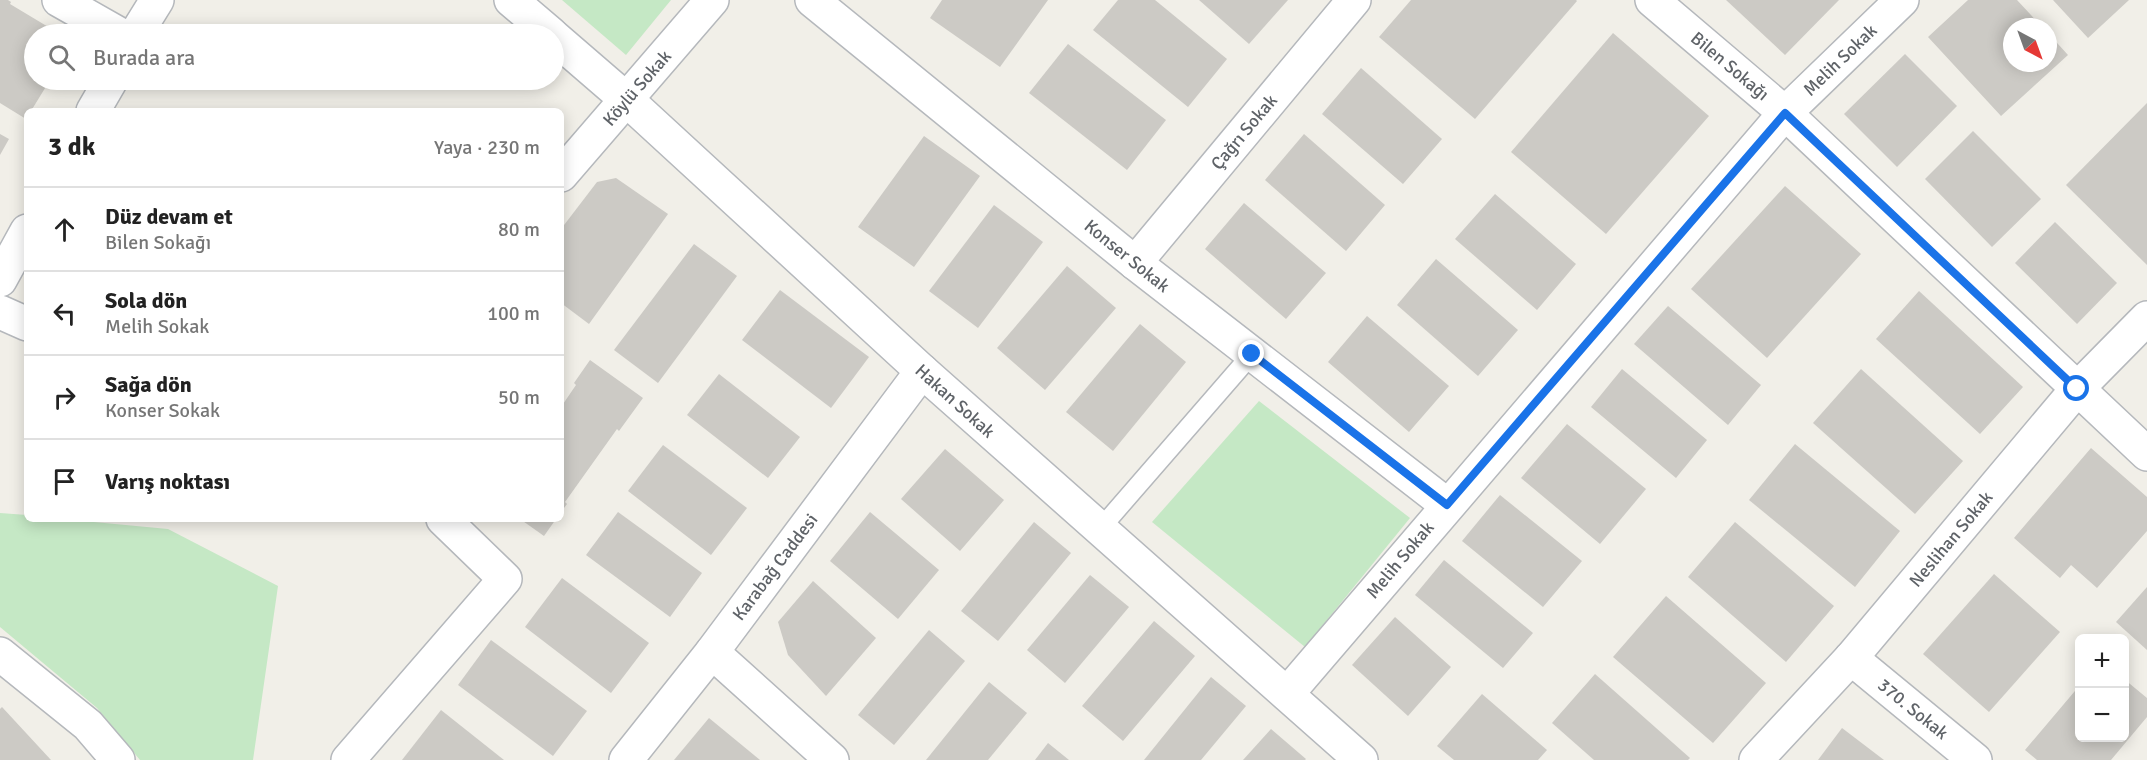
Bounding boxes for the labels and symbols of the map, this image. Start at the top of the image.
north arrow [2003,18,2057,72]
street label: Melih Sokak [1799,19,1881,101]
street label: Bilen Sokağı [1686,27,1774,105]
street label: Köylü Sokak [598,46,676,130]
street label: Çağrı Sokak [1206,90,1282,174]
street label: Konser Sokak [1080,215,1174,297]
route end [1238,340,1264,366]
street label: Hakan Sokak [911,359,999,443]
route start [2063,375,2089,401]
street label: Neslihan Sokak [1905,487,1997,591]
street label: Karabağ Caddesi [728,509,822,625]
street label: Melih Sokak [1361,517,1439,603]
street label: 370. Sokak [1873,674,1953,744]

